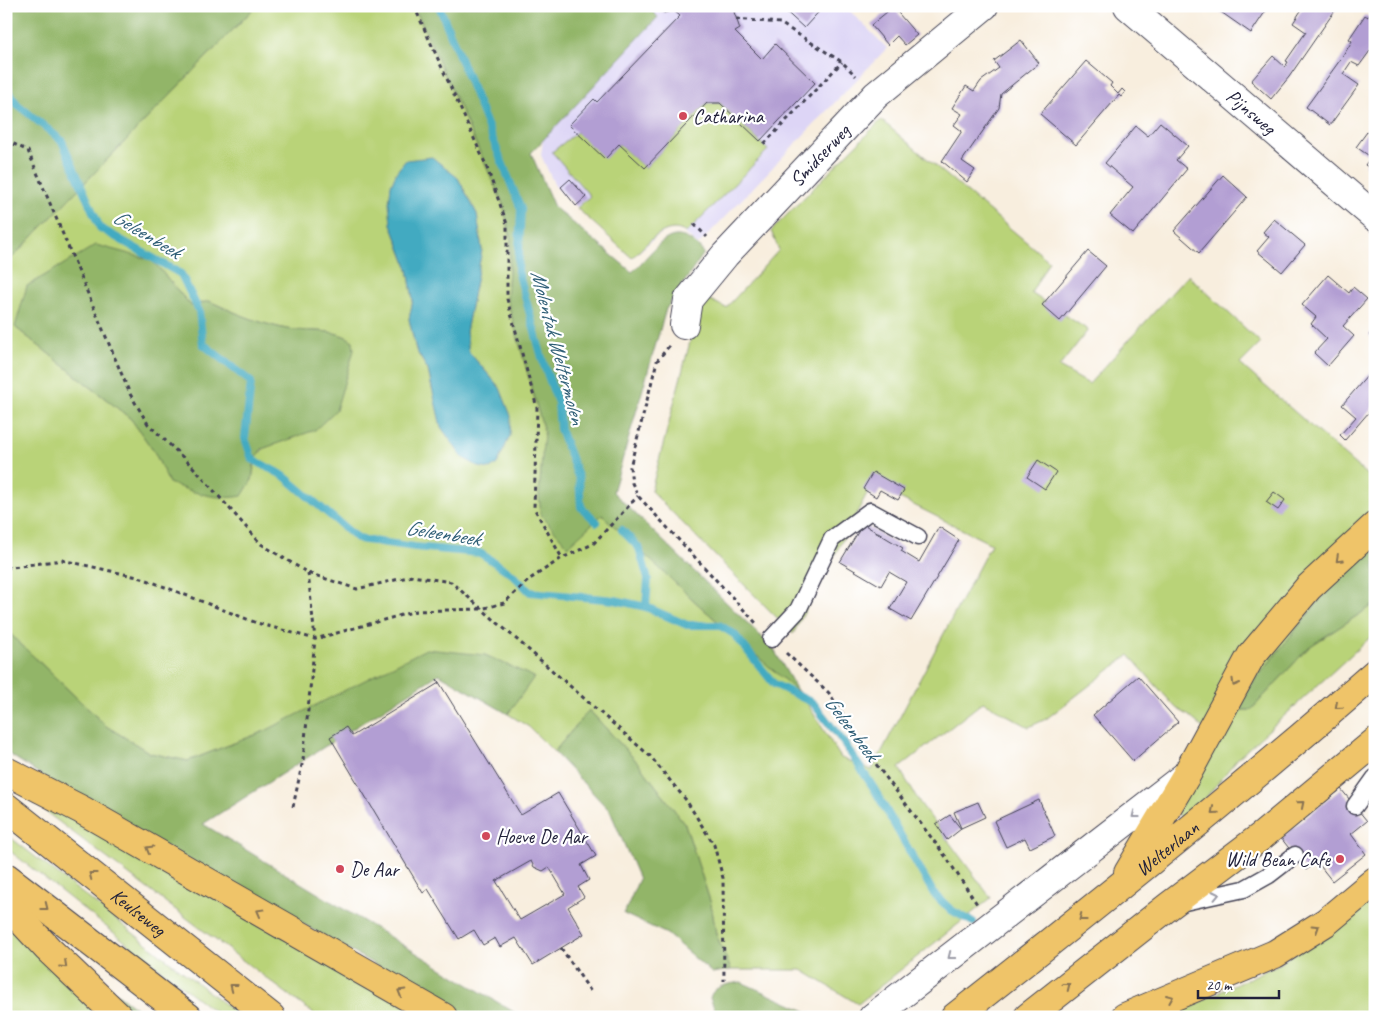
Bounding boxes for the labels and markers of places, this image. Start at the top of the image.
place label: Catharina [693,104,765,129]
marker: Catharina [677,110,689,122]
place label: Hoeve De Aar [496,824,589,849]
marker: Hoeve De Aar [480,830,492,842]
place label: Wild Bean Cafe [1226,847,1331,872]
marker: Wild Bean Cafe [1334,853,1346,865]
place label: De Aar [350,857,400,882]
marker: De Aar [334,863,346,875]

